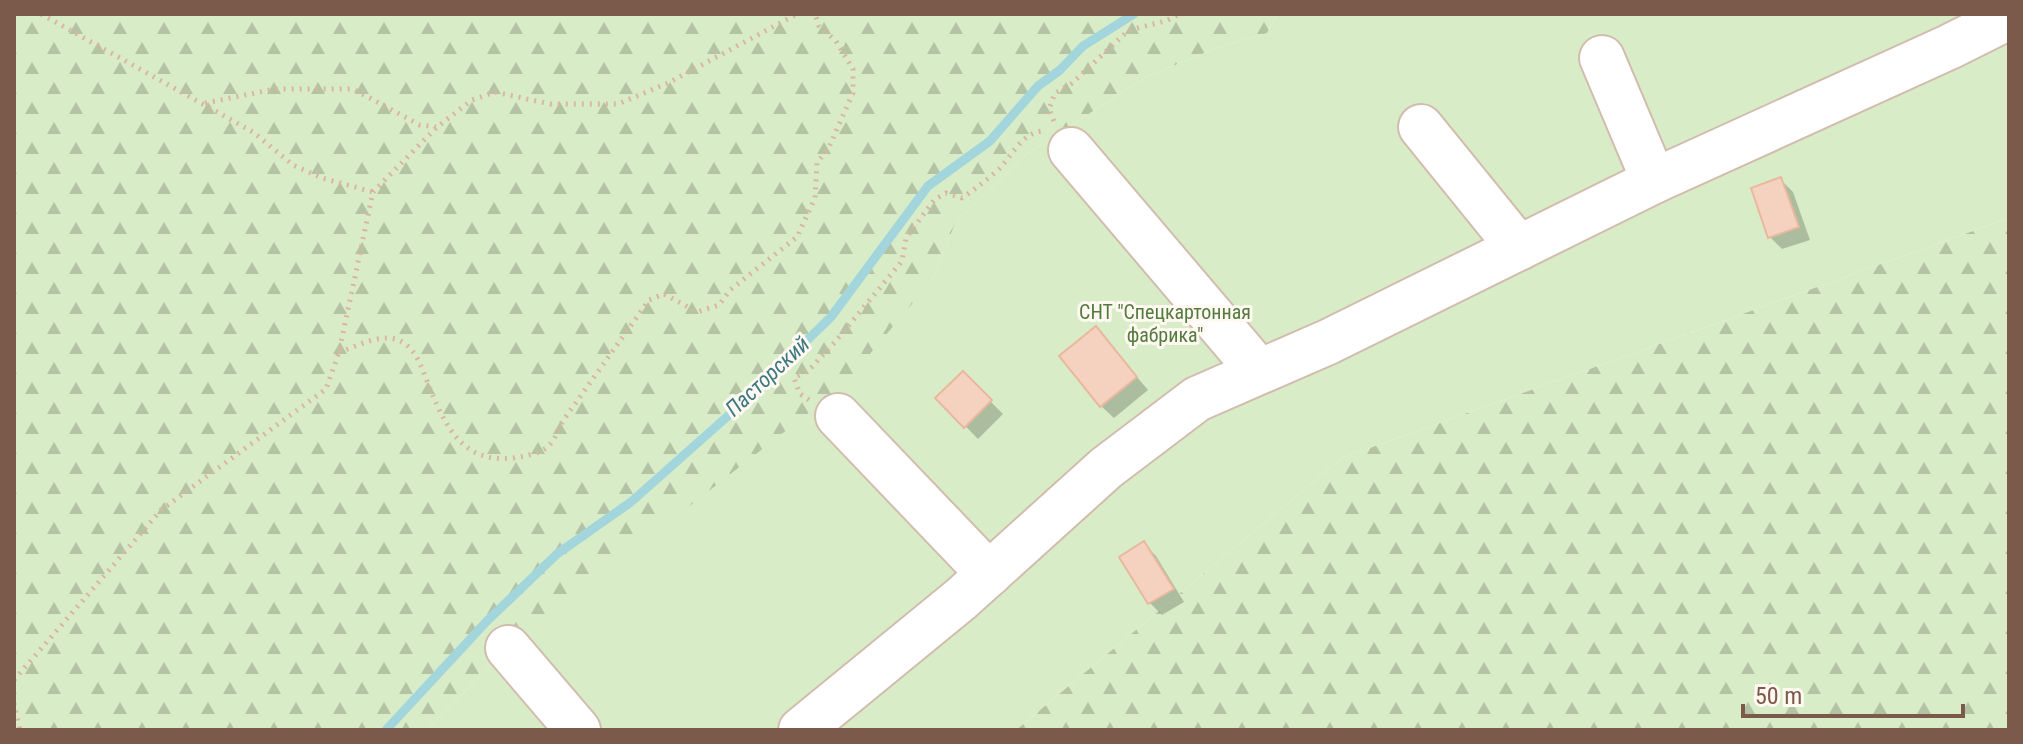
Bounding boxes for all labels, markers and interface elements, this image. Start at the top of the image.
park label: СНТ "Спецкартонная фабрика" [1079,300,1251,347]
water label: Пасторский [720,331,814,421]
scale bar [1743,668,1963,718]
text: 50 m [1755,682,1802,710]

